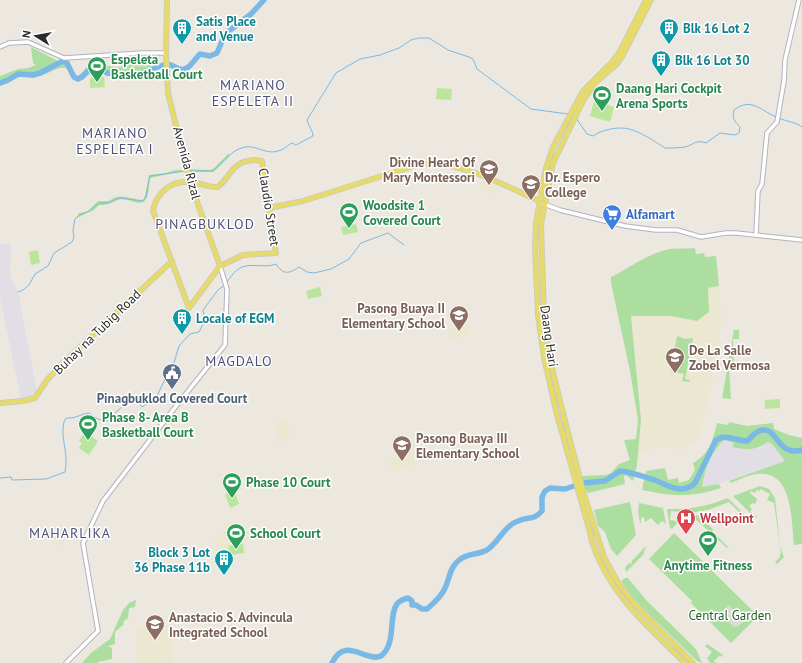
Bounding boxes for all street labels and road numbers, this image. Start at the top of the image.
street label: Avenida Rizal [169,125,205,201]
street label: Claudio Street [254,167,284,248]
street label: Buhay na Tubig Road [50,286,144,378]
street label: Daang Hari [536,304,562,368]

